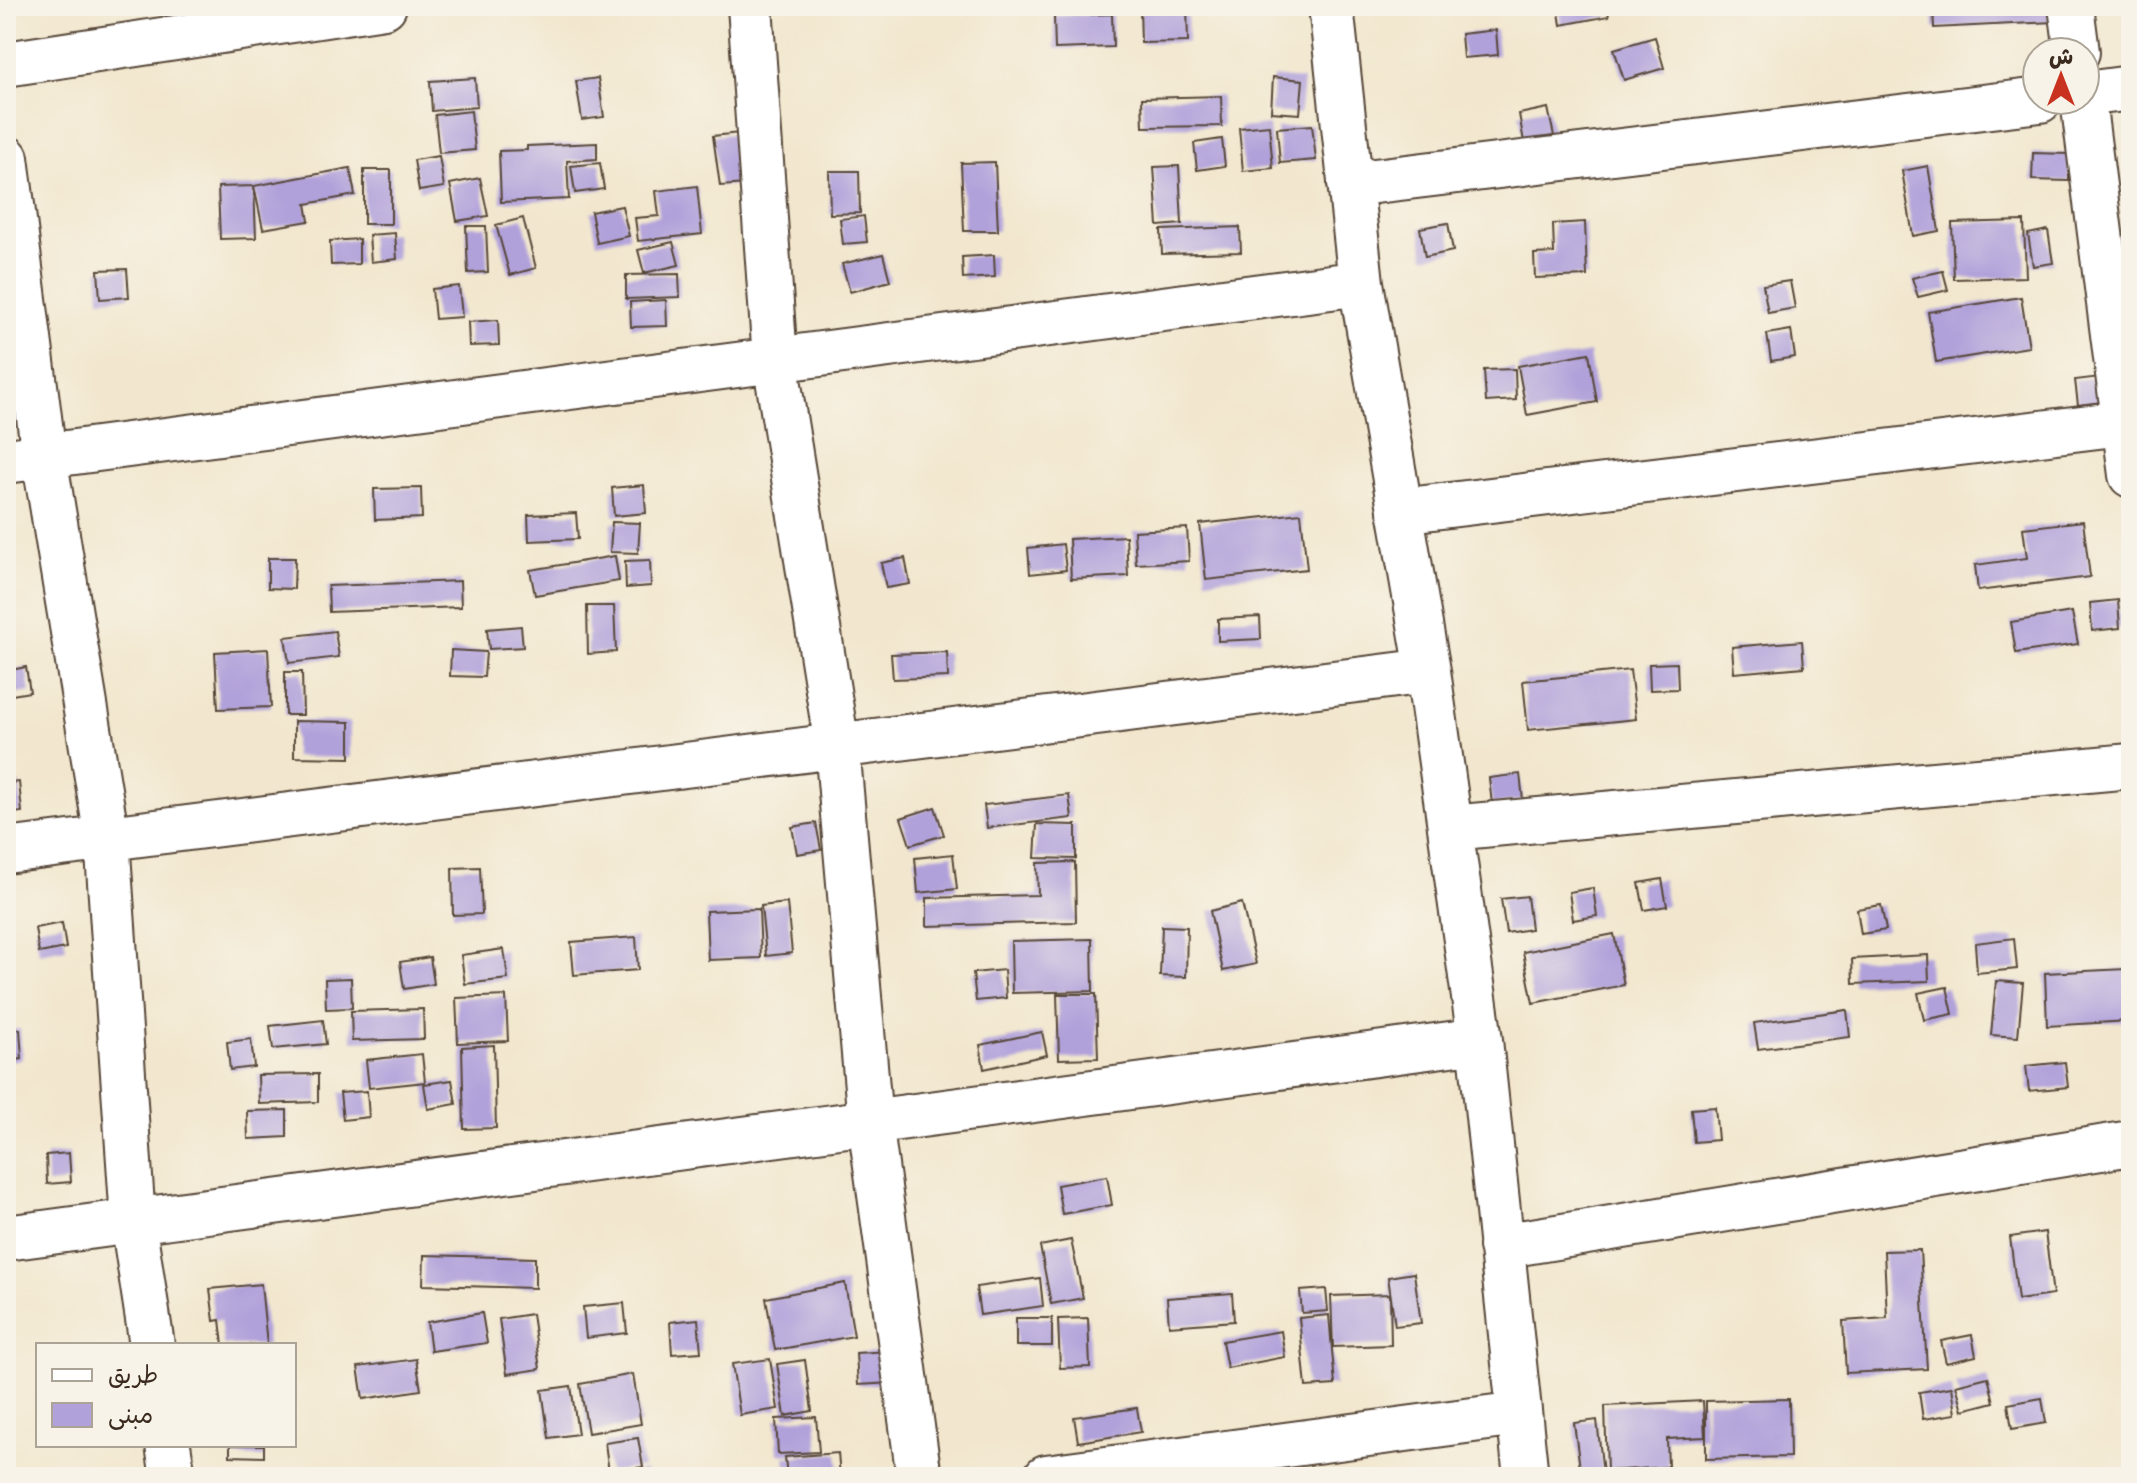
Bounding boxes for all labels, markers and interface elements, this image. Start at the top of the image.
north arrow [2021,36,2101,116]
text: ش [2049,41,2073,70]
legend [36,1343,296,1447]
text: طريق [108,1358,158,1389]
text: مبنى [108,1398,153,1430]

